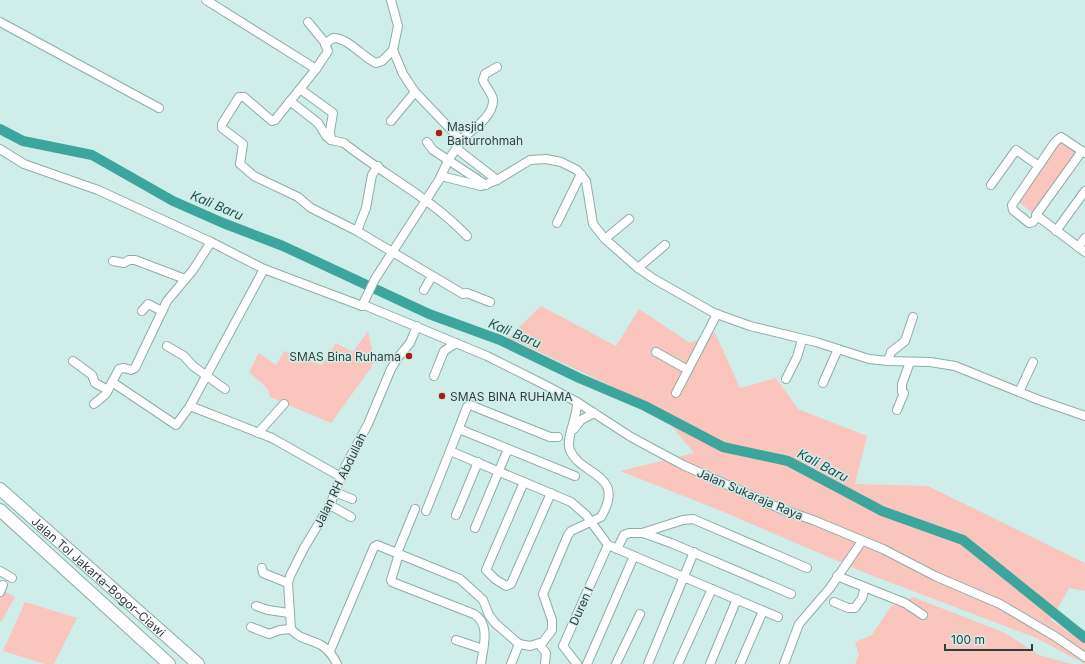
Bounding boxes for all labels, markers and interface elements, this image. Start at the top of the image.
place label: Masjid Baiturrohmah [447,119,523,148]
marker: Masjid Baiturrohmah [434,128,444,138]
water label: Kali Baru [188,187,246,223]
water label: Kali Baru [486,315,544,351]
place label: SMAS Bina Ruhama [289,349,401,364]
marker: SMAS Bina Ruhama [404,351,414,361]
place label: SMAS BINA RUHAMA [450,389,573,404]
marker: SMAS BINA RUHAMA [437,391,447,401]
street label: Jalan RH Abdullah [311,430,369,530]
water label: Kali Baru [795,445,851,485]
street label: Jalan Sukaraja Raya [695,465,805,523]
street label: Jalan Tol Jakarta–Bogor–Ciawi [29,513,169,640]
street label: Duren I [566,584,596,628]
scale bar [945,626,1032,652]
text: 100 m [951,632,985,647]

